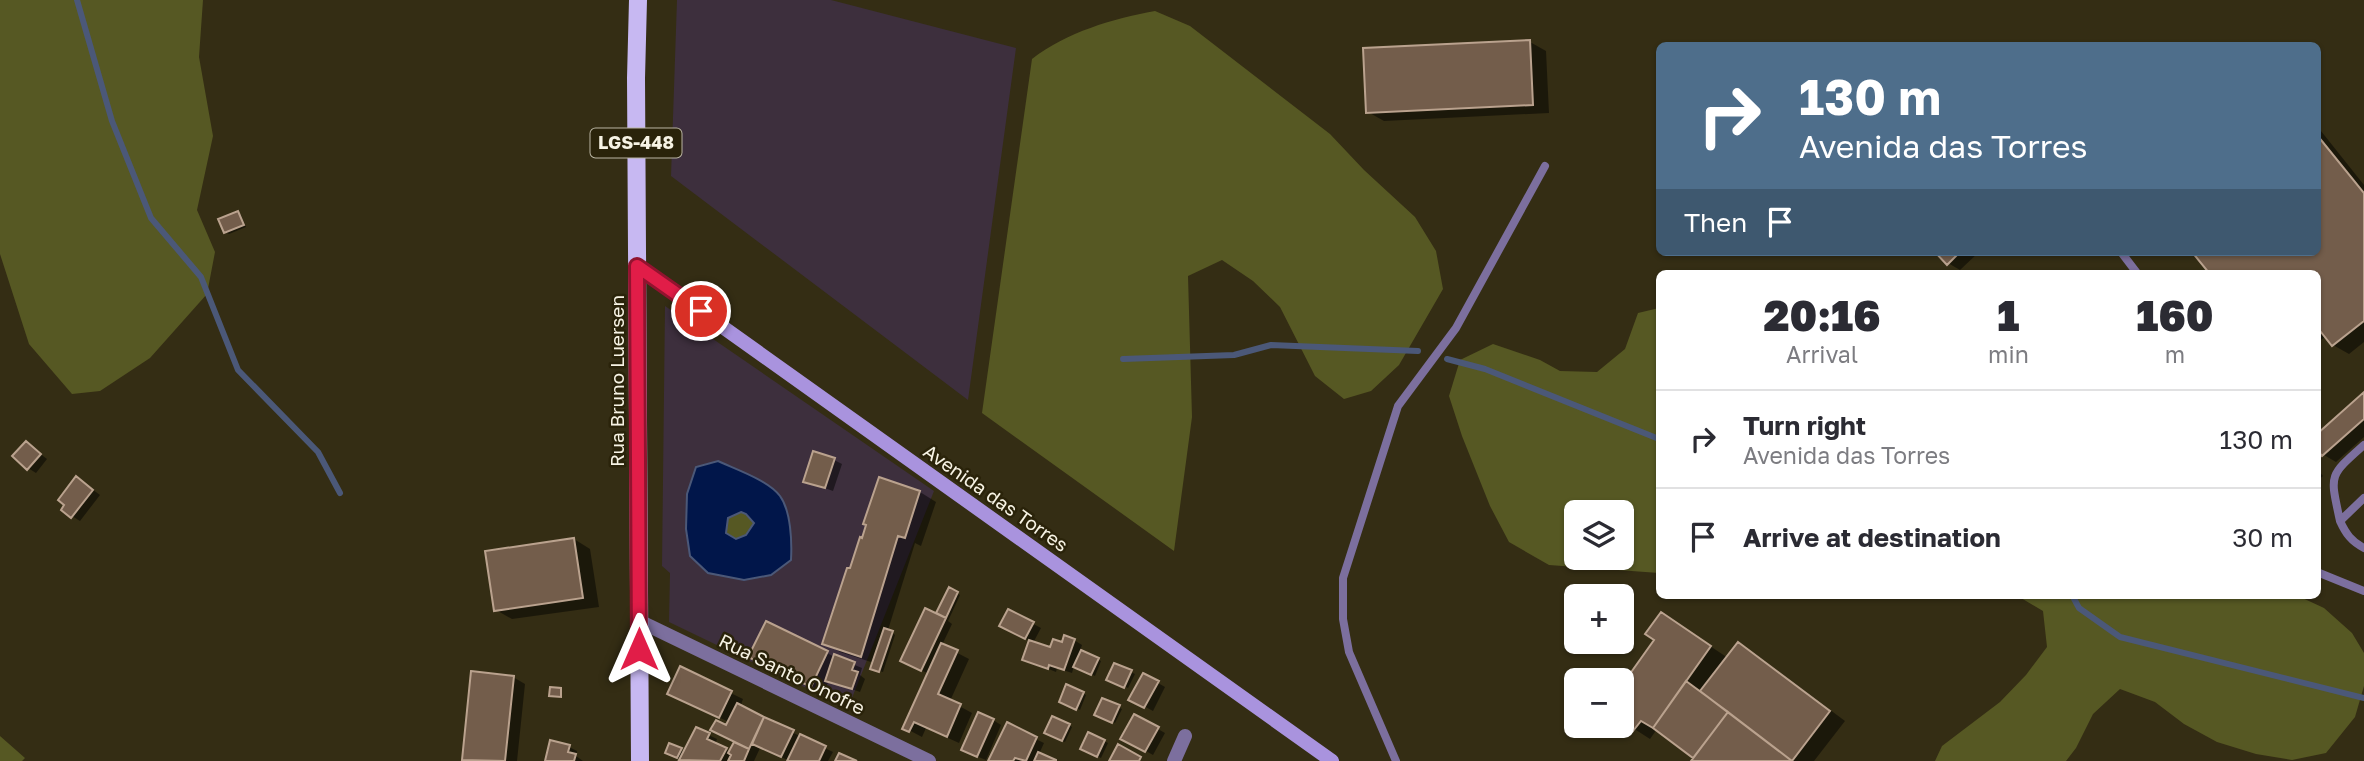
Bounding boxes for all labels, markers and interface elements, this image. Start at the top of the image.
text: 130 m [1799,67,1941,126]
icon: right [1684,70,1775,161]
text: Avenida das Torres [1799,127,2087,165]
road number: LGS-448 [590,128,682,158]
icon: arrive [1761,203,1799,241]
text: Then [1684,207,1747,238]
pin [671,281,731,341]
text: 20:16 [1764,290,1881,340]
text: 1 [1997,290,2020,340]
text: 160 [2136,290,2213,340]
icon: arrive [682,292,720,330]
street label: Rua Bruno Luersen [605,295,628,467]
text: Arrival [1786,340,1858,368]
text: min [1988,340,2029,368]
text: m [2165,340,2185,368]
text: Turn right [1743,410,1866,441]
icon: right [1684,420,1722,458]
text: 130 m [2220,424,2293,455]
street label: Avenida das Torres [920,439,1073,556]
text: Avenida das Torres [1743,441,1950,469]
map controls [1564,500,1634,738]
button: layers [1564,500,1634,570]
icon: arrive [1684,518,1722,556]
text: Arrive at destination [1743,522,2001,553]
text: 30 m [2232,522,2293,553]
button: + [1564,584,1634,654]
position arrow [602,612,676,686]
street label: Rua Santo Onofre [715,628,869,719]
button: − [1564,668,1634,738]

